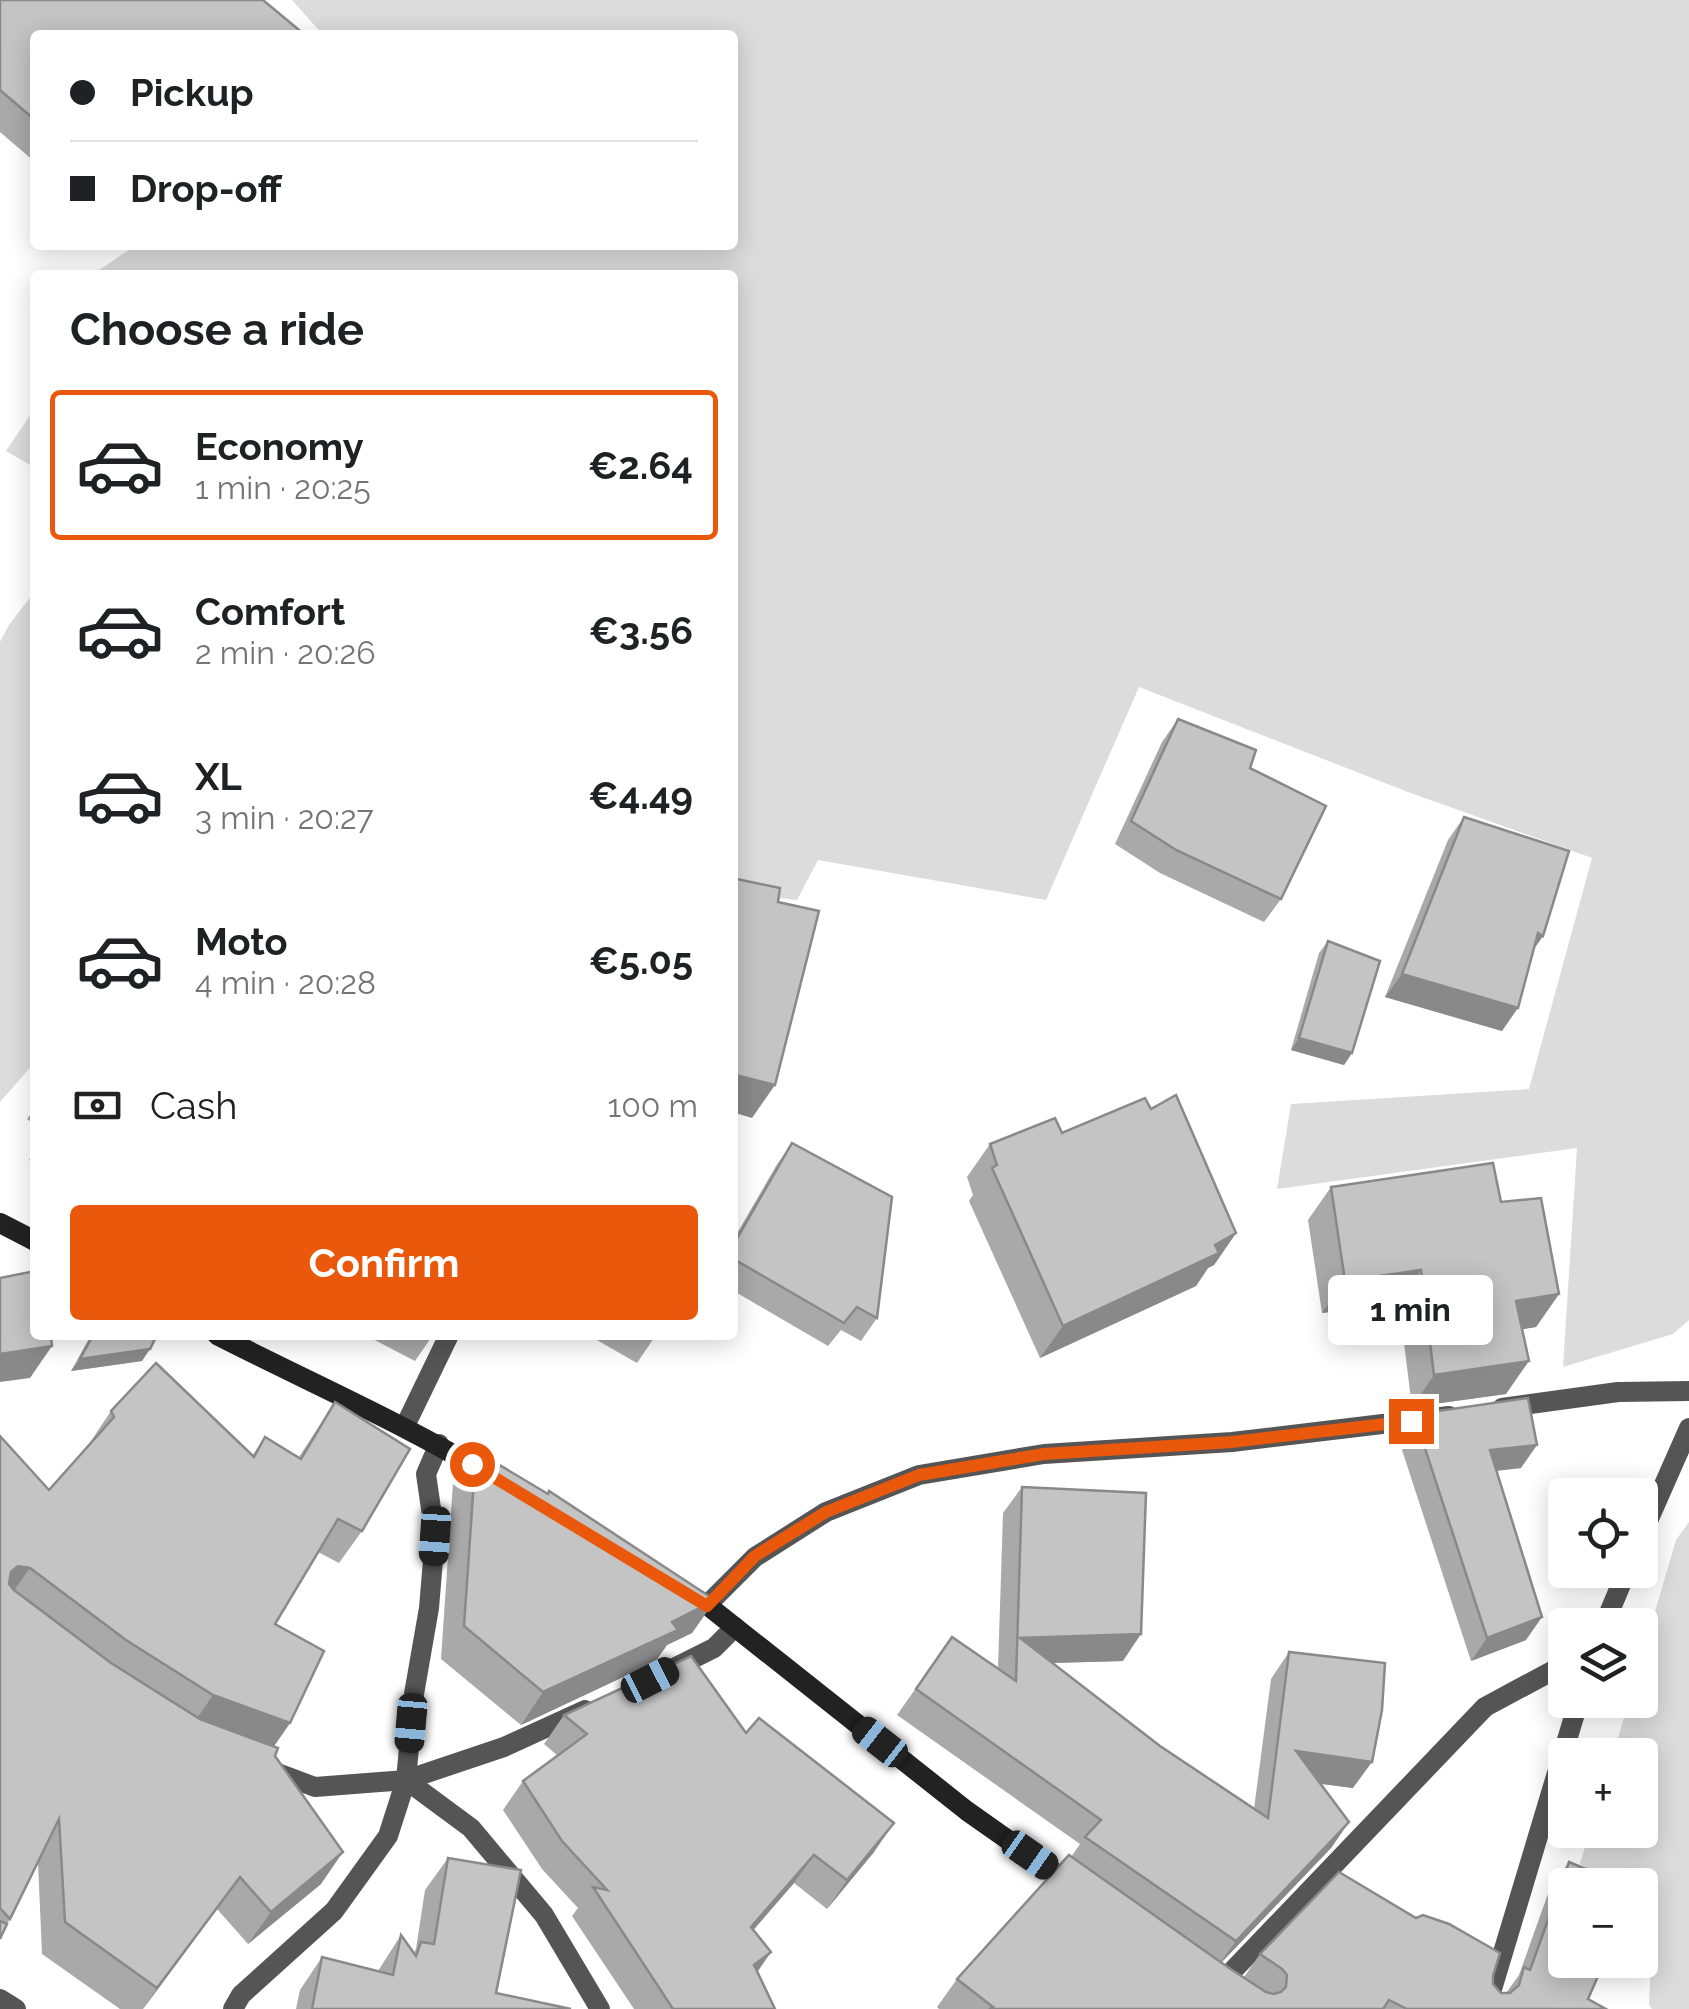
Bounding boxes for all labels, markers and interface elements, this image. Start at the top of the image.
text: Pickup [130,70,254,115]
text: Drop-off [130,166,282,211]
text: Choose a ride [70,303,364,356]
icon: car [75,420,165,510]
text: Economy [195,424,364,469]
text: €2.64 [588,443,693,488]
text: 1 min · 20:25 [195,469,371,506]
icon: car [75,585,165,675]
text: Comfort [195,589,345,634]
text: €3.56 [589,608,693,653]
text: 2 min · 20:26 [195,634,375,671]
icon: car [75,750,165,840]
text: XL [195,754,242,799]
text: €4.49 [588,773,693,818]
text: 3 min · 20:27 [195,799,374,836]
icon: car [75,915,165,1005]
text: Moto [195,919,288,964]
text: €5.05 [589,938,693,983]
text: 4 min · 20:28 [195,964,376,1001]
icon: cash [70,1078,125,1133]
text: Cash [150,1083,237,1128]
text: 100 m [608,1087,698,1124]
button: Confirm [70,1205,698,1320]
callout: 1 min [1328,1276,1494,1346]
text: 1 min [1370,1291,1451,1328]
route end [1389,1399,1434,1444]
route start [450,1442,495,1487]
map controls [1548,1478,1658,1978]
button: locate [1548,1478,1658,1588]
car [418,1505,452,1567]
button: layers [1548,1608,1658,1718]
car [616,1653,684,1707]
car [393,1692,429,1754]
car [847,1712,913,1772]
button: + [1548,1738,1658,1848]
car [997,1826,1063,1884]
button: − [1548,1868,1658,1978]

